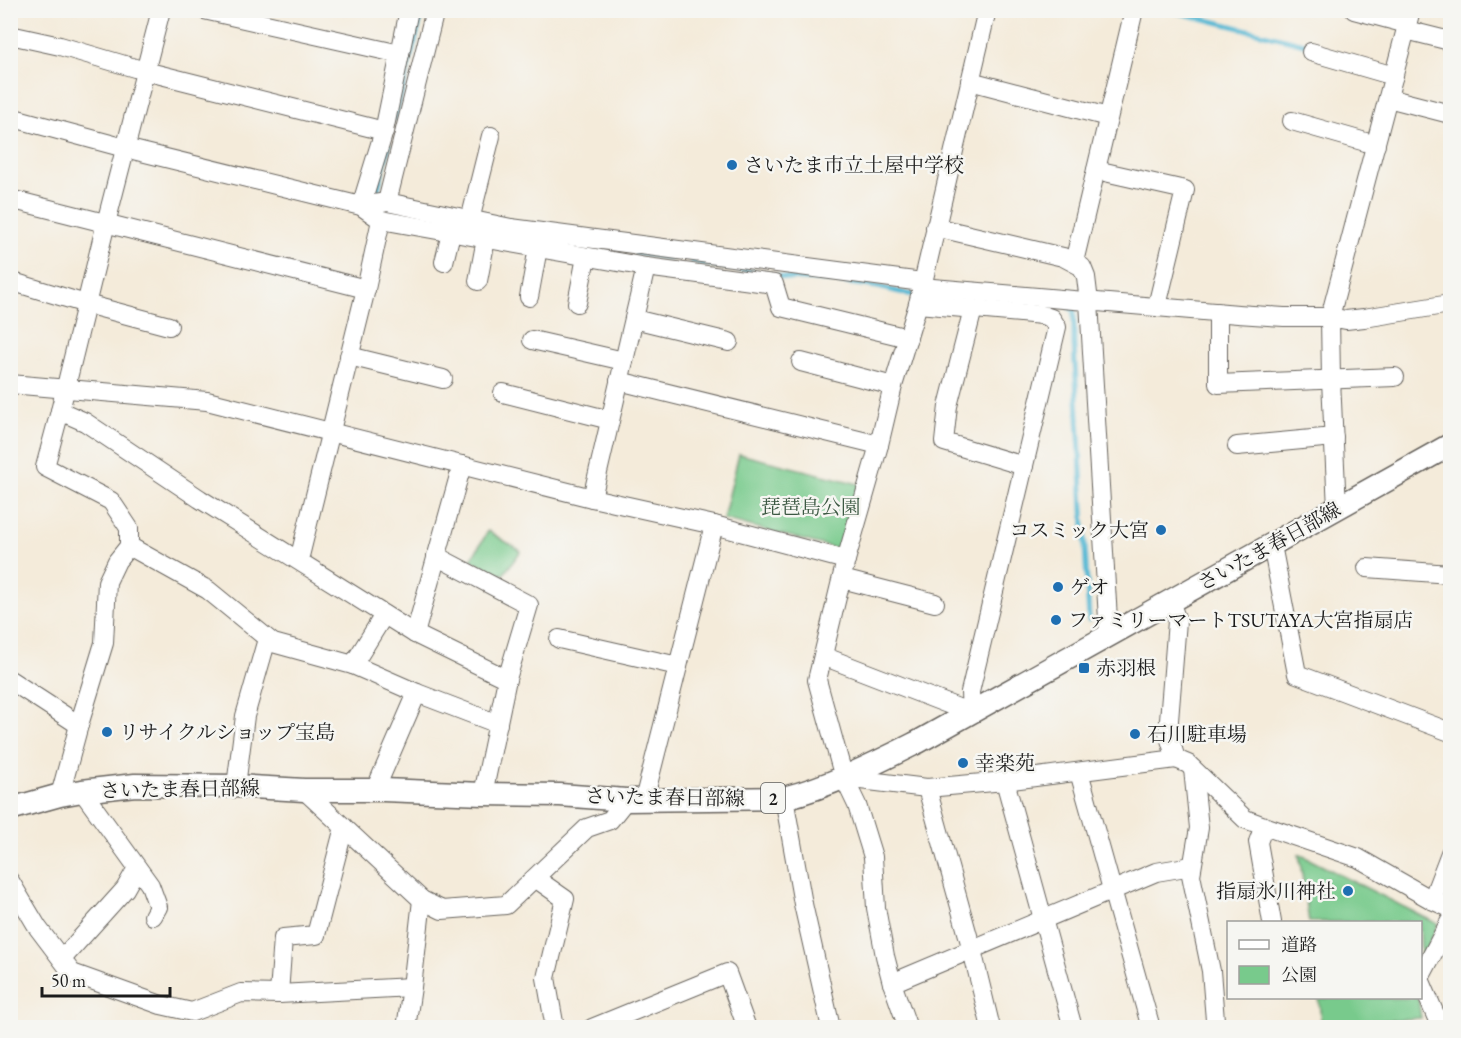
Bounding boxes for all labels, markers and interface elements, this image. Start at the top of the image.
place label: さいたま市立土屋中学校 [744,152,964,178]
marker: さいたま市立土屋中学校 [725,158,739,172]
park label: 琵琶島公園 [761,494,861,520]
street label: さいたま春日部線 [1193,496,1345,596]
place label: コスミック大宮 [1009,517,1149,543]
marker: コスミック大宮 [1154,523,1168,537]
place label: ゲオ [1070,574,1110,600]
marker: ゲオ [1051,580,1065,594]
place label: ファミリーマートTSUTAYA大宮指扇店 [1068,607,1414,633]
marker: ファミリーマートTSUTAYA大宮指扇店 [1049,613,1063,627]
place label: 赤羽根 [1096,655,1156,681]
marker: 赤羽根 [1077,661,1091,675]
place label: リサイクルショップ宝島 [119,719,335,745]
place label: 石川駐車場 [1147,721,1247,747]
marker: リサイクルショップ宝島 [100,725,114,739]
marker: 石川駐車場 [1128,727,1142,741]
place label: 幸楽苑 [975,750,1035,776]
marker: 幸楽苑 [956,756,970,770]
street label: さいたま春日部線 [100,775,260,803]
street label: さいたま春日部線 [585,783,745,811]
road number: 2 [761,783,785,813]
place label: 指扇氷川神社 [1216,878,1336,904]
marker: 指扇氷川神社 [1341,884,1355,898]
legend [1227,921,1422,999]
text: 道路 [1281,933,1317,956]
scale bar [42,960,170,998]
text: 公園 [1281,963,1317,986]
text: 50 m [51,969,86,992]

